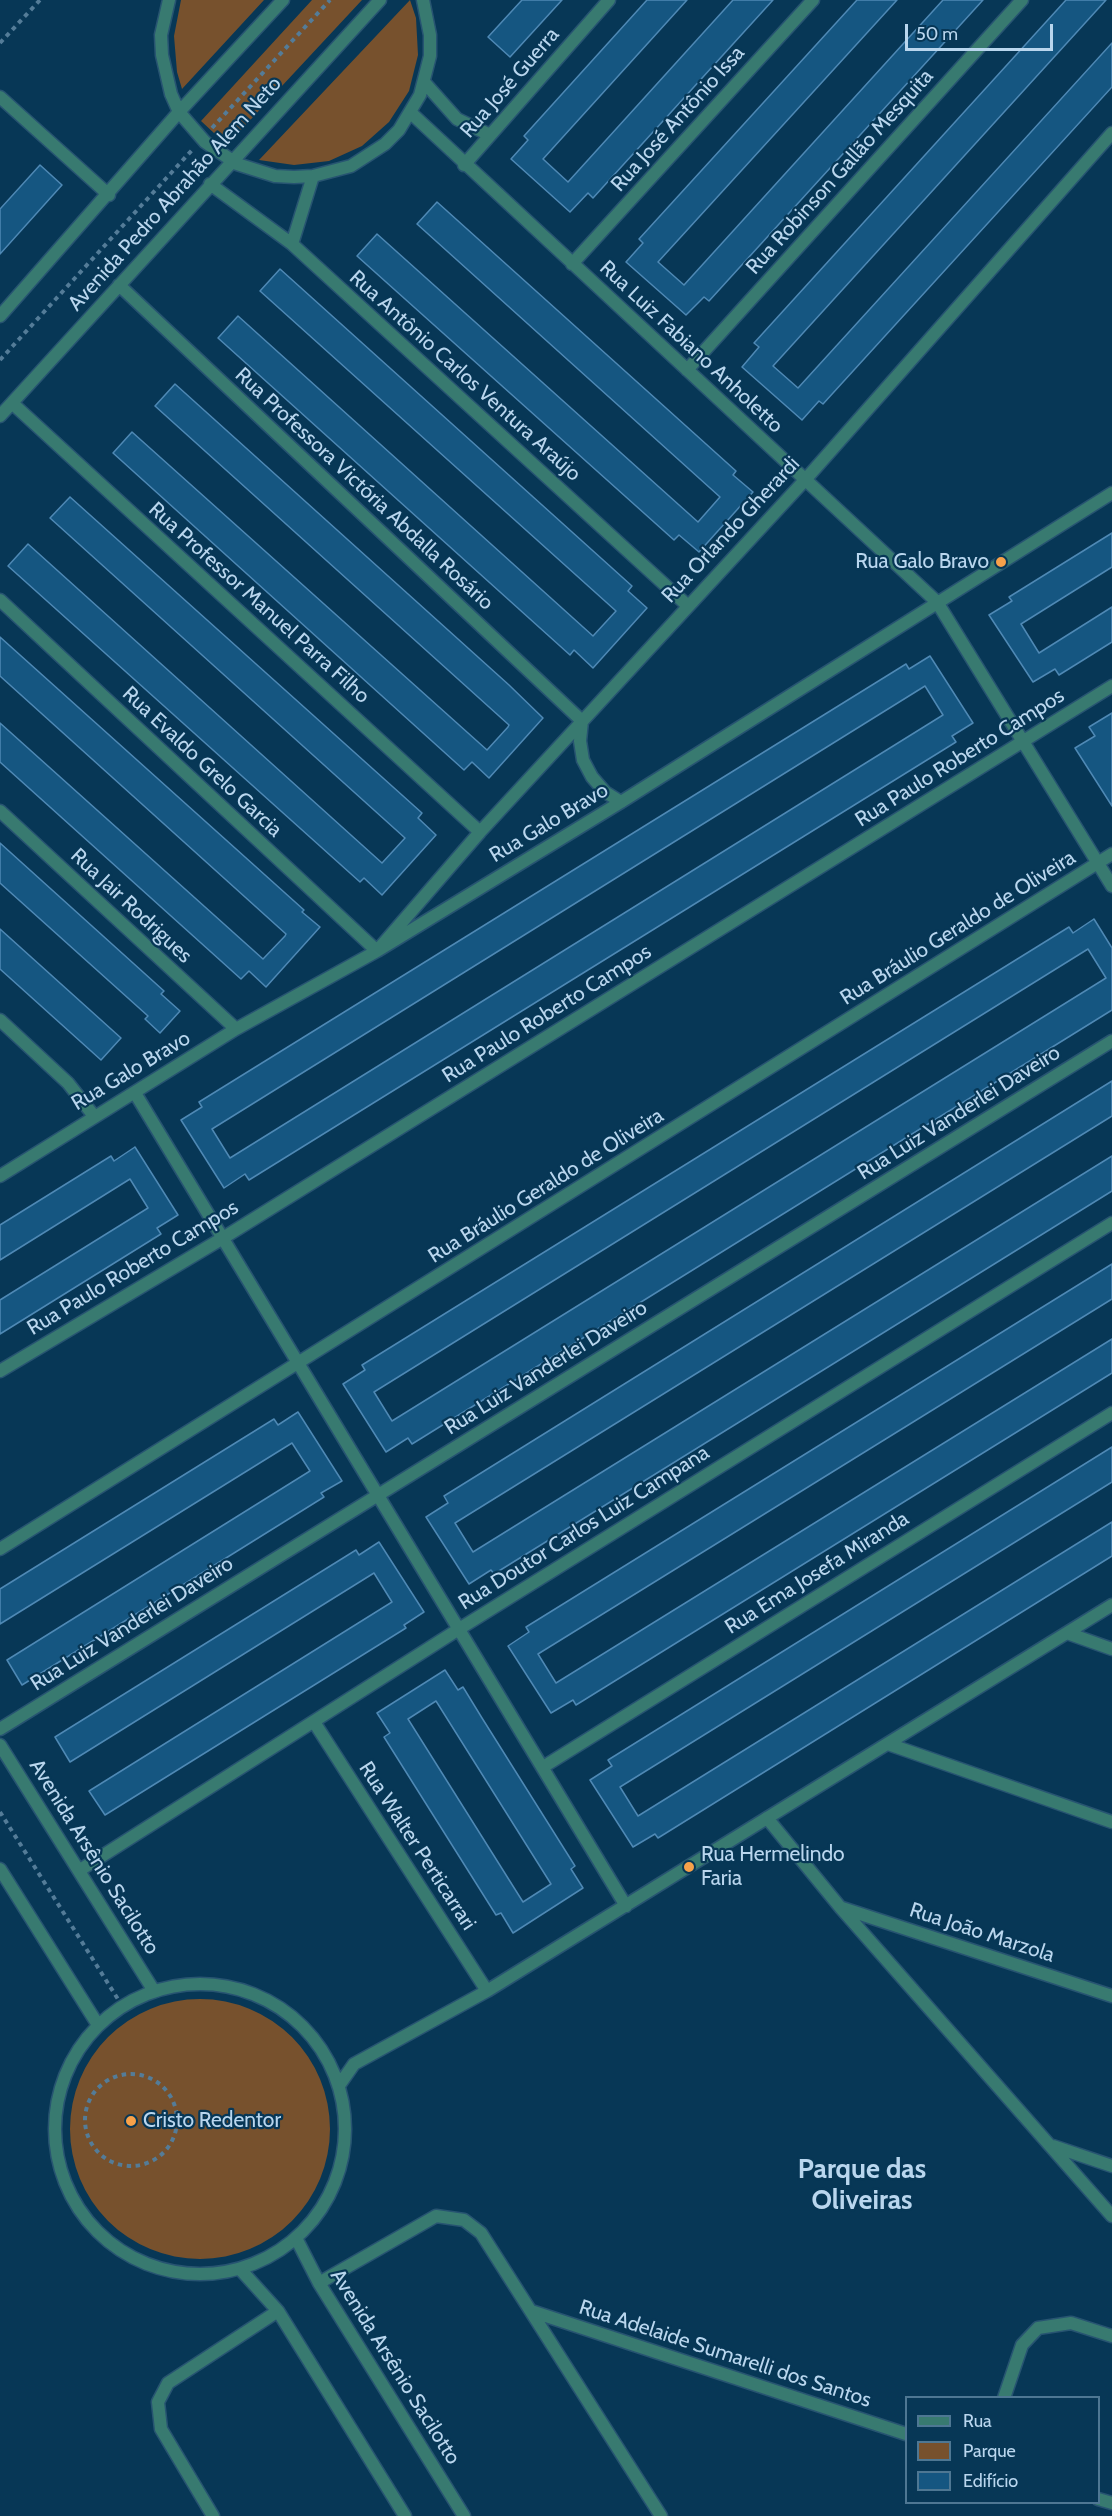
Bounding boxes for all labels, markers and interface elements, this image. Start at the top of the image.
scale bar [908,12,1056,50]
street label: Rua José Guerra [455,23,565,143]
text: 50 m [916,23,958,45]
street label: Rua José Antônio Issa [606,41,750,197]
street label: Rua Robinson Gallão Mesquita [741,64,939,280]
street label: Avenida Pedro Abrahão Alem Neto [63,72,287,316]
street label: Rua Luiz Fabiano Anholetto [594,255,788,439]
street label: Rua Antônio Carlos Ventura Araújo [344,265,586,487]
street label: Rua Professora Victória Abdalla Rosário [230,362,498,616]
street label: Rua Orlando Gherardi [657,452,805,608]
street label: Rua Professor Manuel Parra Filho [143,497,375,709]
place label: Rua Galo Bravo [855,549,989,575]
marker: Rua Galo Bravo [994,555,1008,569]
street label: Rua Evaldo Grelo Garcia [117,681,287,843]
street label: Rua Paulo Roberto Campos [851,683,1069,833]
street label: Rua Galo Bravo [485,778,613,868]
street label: Rua Jair Rodrigues [65,843,197,969]
street label: Rua Bráulio Geraldo de Oliveira [836,845,1080,1011]
street label: Rua Paulo Roberto Campos [438,939,656,1089]
street label: Rua Galo Bravo [67,1026,195,1116]
street label: Rua Luiz Vanderlei Daveiro [853,1040,1065,1186]
street label: Rua Bráulio Geraldo de Oliveira [424,1103,668,1269]
street label: Rua Paulo Roberto Campos [23,1195,243,1341]
street label: Rua Luiz Vanderlei Daveiro [440,1295,652,1441]
street label: Rua Doutor Carlos Luiz Campana [454,1440,714,1616]
street label: Rua Ema Josefa Miranda [720,1506,914,1640]
street label: Rua Luiz Vanderlei Daveiro [26,1551,238,1697]
street label: Avenida Arsênio Sacilotto [24,1755,164,1959]
street label: Rua Walter Perticarrari [353,1757,481,1935]
place label: Rua Hermelindo Faria [701,1842,845,1892]
marker: Rua Hermelindo Faria [682,1860,696,1874]
street label: Rua João Marzola [906,1898,1058,1968]
place label: Cristo Redentor [143,2108,281,2134]
marker: Cristo Redentor [124,2114,138,2128]
district label: Parque das Oliveiras [798,2154,926,2217]
street label: Avenida Arsênio Sacilotto [325,2265,465,2469]
street label: Rua Adelaide Sumarelli dos Santos [576,2295,874,2413]
legend [905,2396,1100,2504]
text: Rua [963,2410,992,2432]
text: Parque [963,2440,1016,2462]
text: Edifício [963,2470,1018,2492]

